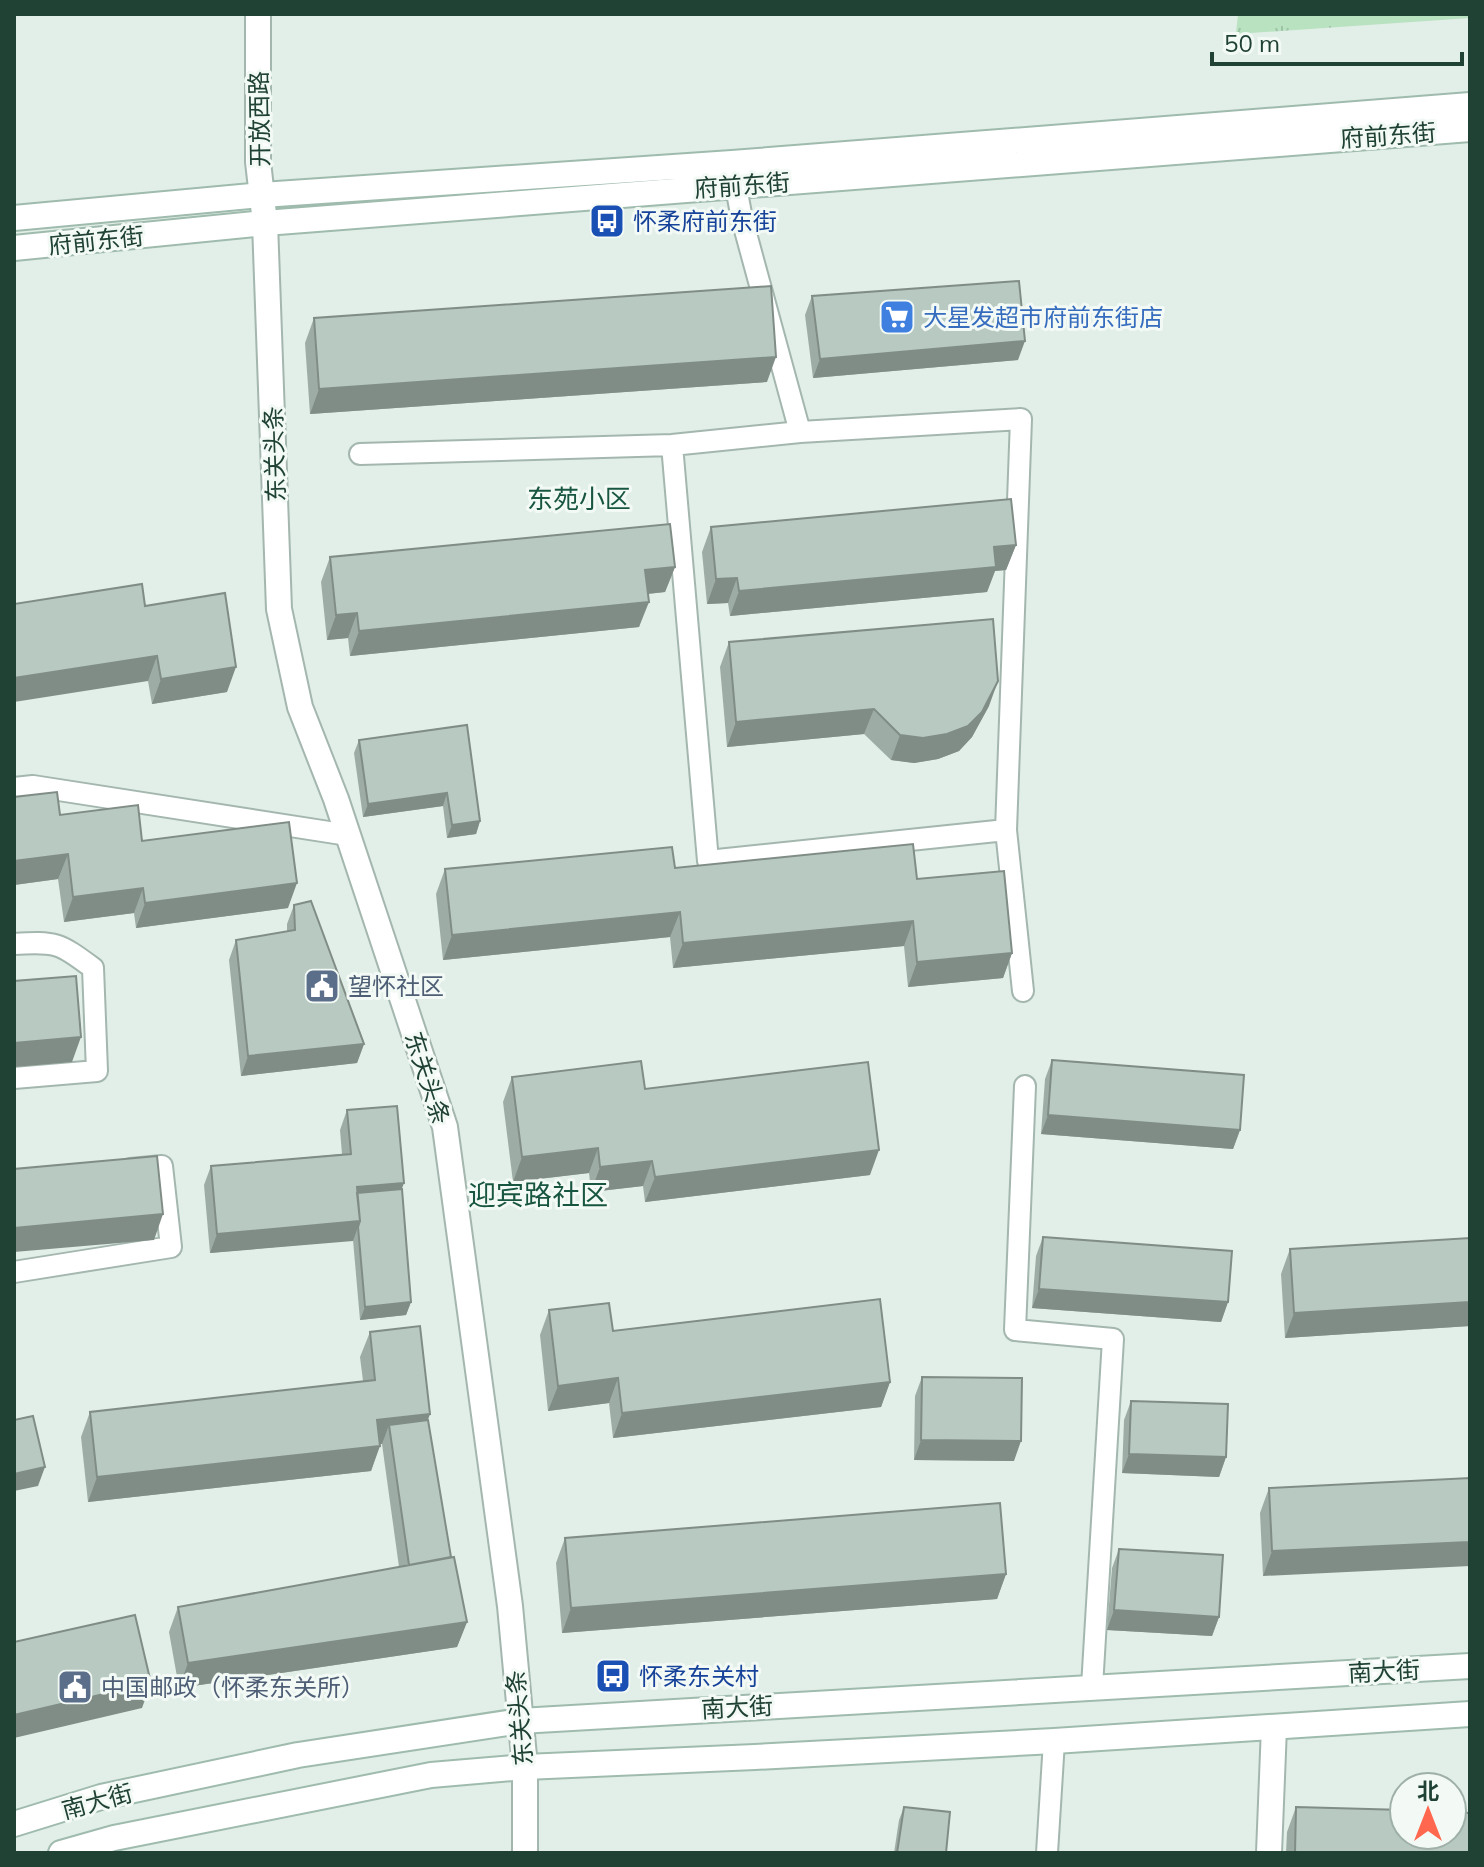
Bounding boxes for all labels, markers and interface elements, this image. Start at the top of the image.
scale bar [1212,16,1462,66]
text: 50 m [1224,28,1280,58]
street label: 开放西路 [243,71,275,167]
street label: 府前东街 [1339,117,1437,153]
street label: 府前东街 [693,167,791,203]
bus stop icon: 怀柔府前东街 [588,202,626,240]
place label: 怀柔府前东街 [633,206,777,236]
street label: 府前东街 [47,220,145,260]
supermarket icon: 大星发超市府前东街店 [878,298,916,336]
place label: 大星发超市府前东街店 [923,302,1163,332]
street label: 东关头条 [257,406,291,502]
district label: 东苑小区 [527,482,631,515]
public building icon: 望怀社区 [303,967,341,1005]
place label: 望怀社区 [348,971,444,1001]
street label: 东关头条 [399,1028,457,1128]
district label: 迎宾路社区 [468,1177,608,1212]
street label: 南大街 [1347,1654,1421,1688]
bus stop icon: 怀柔东关村 [594,1657,632,1695]
place label: 怀柔东关村 [639,1661,759,1691]
public building icon: 中国邮政（怀柔东关所） [56,1668,94,1706]
street label: 东关头条 [500,1669,538,1767]
place label: 中国邮政（怀柔东关所） [101,1672,365,1702]
street label: 南大街 [700,1690,774,1724]
north arrow [1388,1771,1468,1851]
street label: 南大街 [58,1777,136,1825]
text: 北 [1417,1777,1439,1805]

